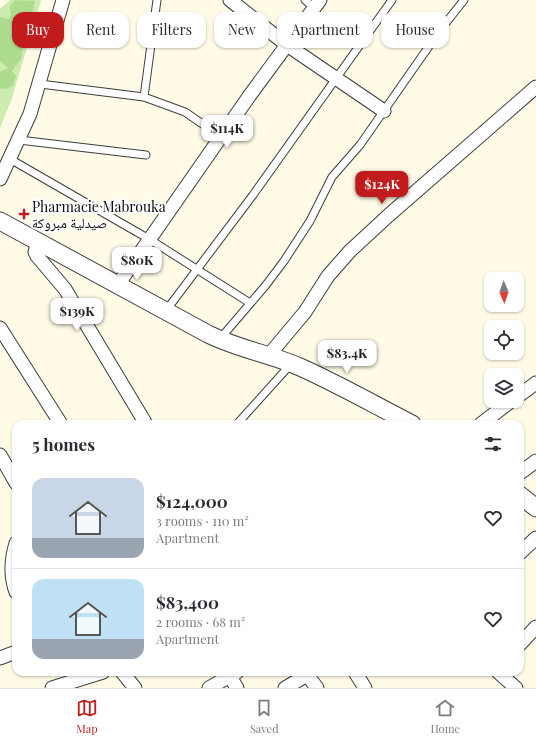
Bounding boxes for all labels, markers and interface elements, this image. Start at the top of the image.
chip: Buy [12,12,64,48]
chip: Rent [72,12,129,48]
chip: Filters [137,12,206,48]
chip: New [214,12,269,48]
chip: Apartment [277,12,373,48]
chip: House [381,12,449,48]
pin: $114K [199,115,255,149]
text: $114K [210,119,244,136]
pin: $124K [354,171,410,205]
text: $124K [364,175,400,192]
place label: Pharmacie Mabrouka صيدلية مبروكة [32,197,166,232]
marker: Pharmacie Mabrouka صيدلية مبروكة [19,209,29,219]
pin: $80K [113,247,161,281]
text: $80K [121,251,153,268]
north arrow [484,272,524,312]
map controls [484,272,524,408]
pin: $139K [49,298,105,332]
text: $139K [59,302,95,319]
button: locate [484,320,524,360]
pin: $83.4K [314,340,380,374]
text: $83.4K [327,344,367,361]
button: layers [484,368,524,408]
text: 5 homes [32,433,95,455]
icon: filters [482,433,504,455]
text: $124,000 [156,490,228,512]
icon: home [64,494,112,542]
icon: heart [482,507,504,529]
text: 3 rooms · 110 m² [156,512,249,529]
text: Apartment [156,529,219,546]
text: $83,400 [156,591,219,613]
icon: home [64,595,112,643]
icon: heart [482,608,504,630]
text: 2 rooms · 68 m² [156,613,245,630]
text: Apartment [156,630,219,647]
tab: Map [76,697,98,736]
tab: Saved [250,697,279,736]
tab: Home [430,697,460,736]

